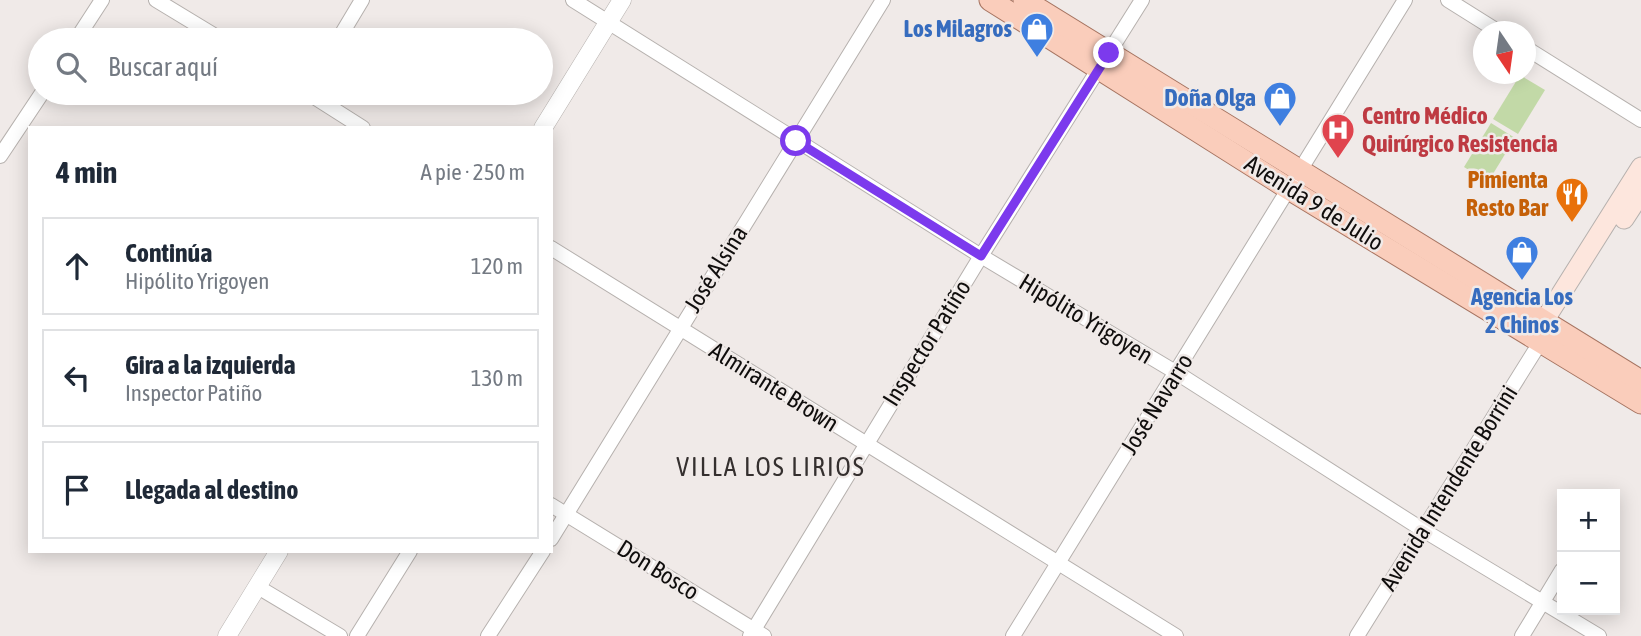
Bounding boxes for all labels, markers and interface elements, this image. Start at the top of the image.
shop icon: Los Milagros [1018,10,1056,59]
place label: Los Milagros [903,15,1013,42]
north arrow [1473,21,1536,84]
search box [28,28,553,105]
route end [1093,37,1124,68]
icon: search [52,48,90,86]
text: Buscar aquí [108,52,218,82]
shop icon: Doña Olga [1261,79,1299,128]
place label: Doña Olga [1164,84,1256,111]
place label: Centro Médico Quirúrgico Resistencia [1362,102,1558,157]
hospital icon: Centro Médico Quirúrgico Resistencia [1319,111,1357,160]
route start [780,125,811,156]
street label: Avenida 9 de Julio [1240,149,1388,256]
text: 4 min [56,155,117,189]
text: A pie · 250 m [421,159,525,185]
place label: Pimienta Resto Bar [1466,166,1549,221]
restaurant icon: Pimienta Resto Bar [1553,175,1591,224]
street label: José Alsina [679,221,753,317]
shop icon: Agencia Los 2 Chinos [1503,233,1541,282]
text: Continúa [125,238,212,268]
icon: ahead [58,247,96,285]
text: 120 m [471,253,523,279]
text: Hipólito Yrigoyen [125,268,269,294]
street label: Hipólito Yrigoyen [1015,268,1158,369]
street label: Inspector Patiño [877,275,976,411]
place label: Agencia Los 2 Chinos [1470,283,1574,338]
street label: Almirante Brown [705,336,844,437]
street label: José Navarro [1115,349,1198,459]
text: Gira a la izquierda [125,350,296,380]
icon: left [58,359,96,397]
text: 130 m [471,365,523,391]
text: Inspector Patiño [125,380,262,406]
street label: Avenida Intendente Borrini [1374,380,1523,595]
district label: VILLA LOS LIRIOS [676,452,866,482]
icon: arrive [58,471,96,509]
text: Llegada al destino [125,475,298,505]
map controls [1557,489,1620,615]
button: + [1557,489,1620,552]
street label: Don Bosco [613,534,704,605]
button: − [1557,552,1620,615]

